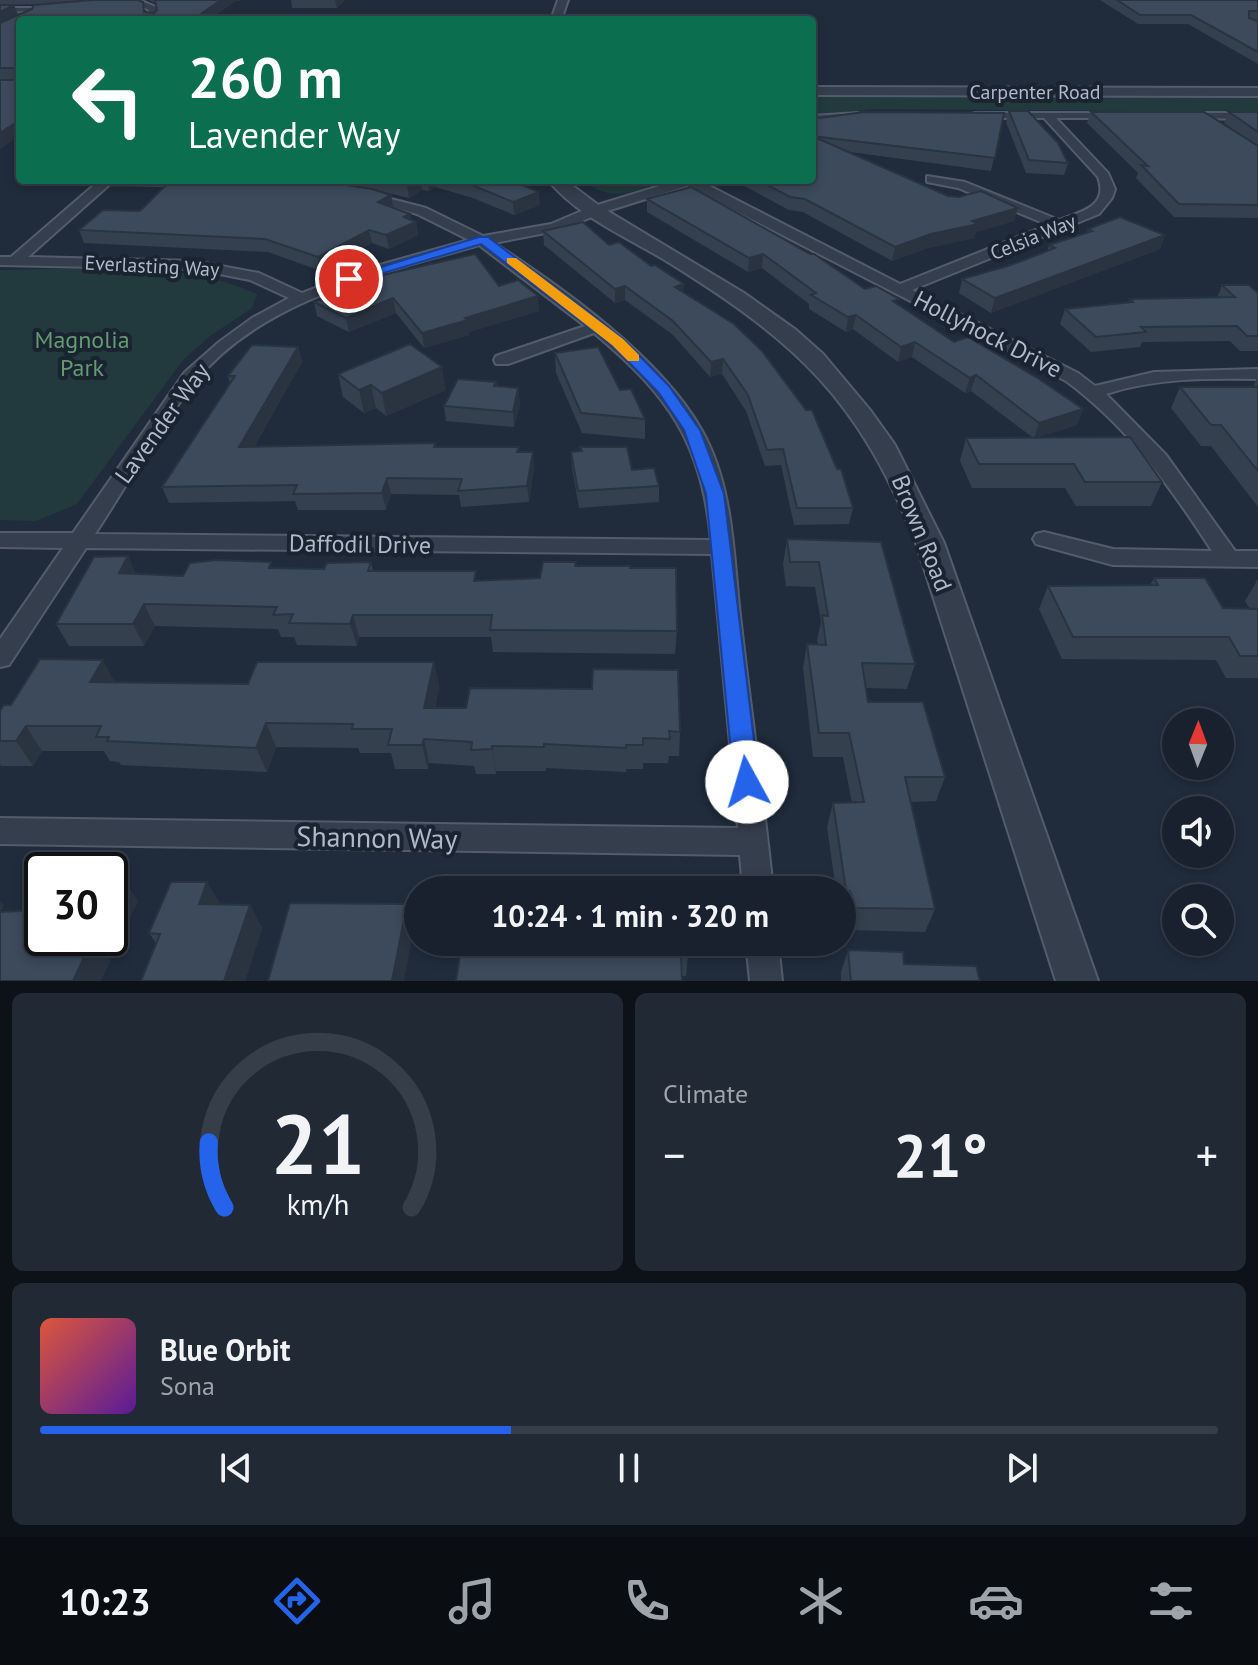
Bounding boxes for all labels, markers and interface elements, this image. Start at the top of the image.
text: 260 m [188,41,343,113]
icon: left [56,48,160,152]
street label: Carpenter Road [970,79,1100,105]
text: Lavender Way [188,111,400,158]
street label: Celsia Way [986,208,1080,266]
pin [315,245,383,313]
street label: Everlasting Way [84,249,221,283]
icon: arrive [327,257,371,301]
street label: Hollyhock Drive [909,283,1067,385]
park label: Magnolia Park [34,324,130,383]
street label: Lavender Way [108,357,216,489]
street label: Brown Road [885,470,959,596]
street label: Daffodil Drive [289,527,431,561]
north arrow [1162,708,1234,780]
map controls [1162,708,1234,956]
position arrow [705,740,789,824]
button: sound [1162,796,1234,868]
street label: Shannon Way [296,817,458,857]
speed limit sign: 30 [24,852,128,956]
button: search [1162,884,1234,956]
text: 10:24 · 1 min · 320 m [491,896,769,935]
text: Climate [663,1077,748,1110]
text: 21 [270,1089,365,1197]
text: 21° [893,1116,988,1194]
text: − [663,1126,685,1183]
text: + [1196,1126,1218,1183]
text: km/h [286,1186,349,1223]
text: Blue Orbit [160,1330,290,1369]
text: Sona [160,1369,215,1402]
icon: previous [214,1446,258,1490]
icon: pause [607,1446,651,1490]
icon: next [1000,1446,1044,1490]
icon: directions [269,1573,325,1629]
icon: music [444,1573,500,1629]
icon: phone [619,1573,675,1629]
icon: climate [793,1573,849,1629]
icon: car [968,1573,1024,1629]
icon: filters [1143,1573,1199,1629]
text: 10:23 [59,1578,151,1625]

